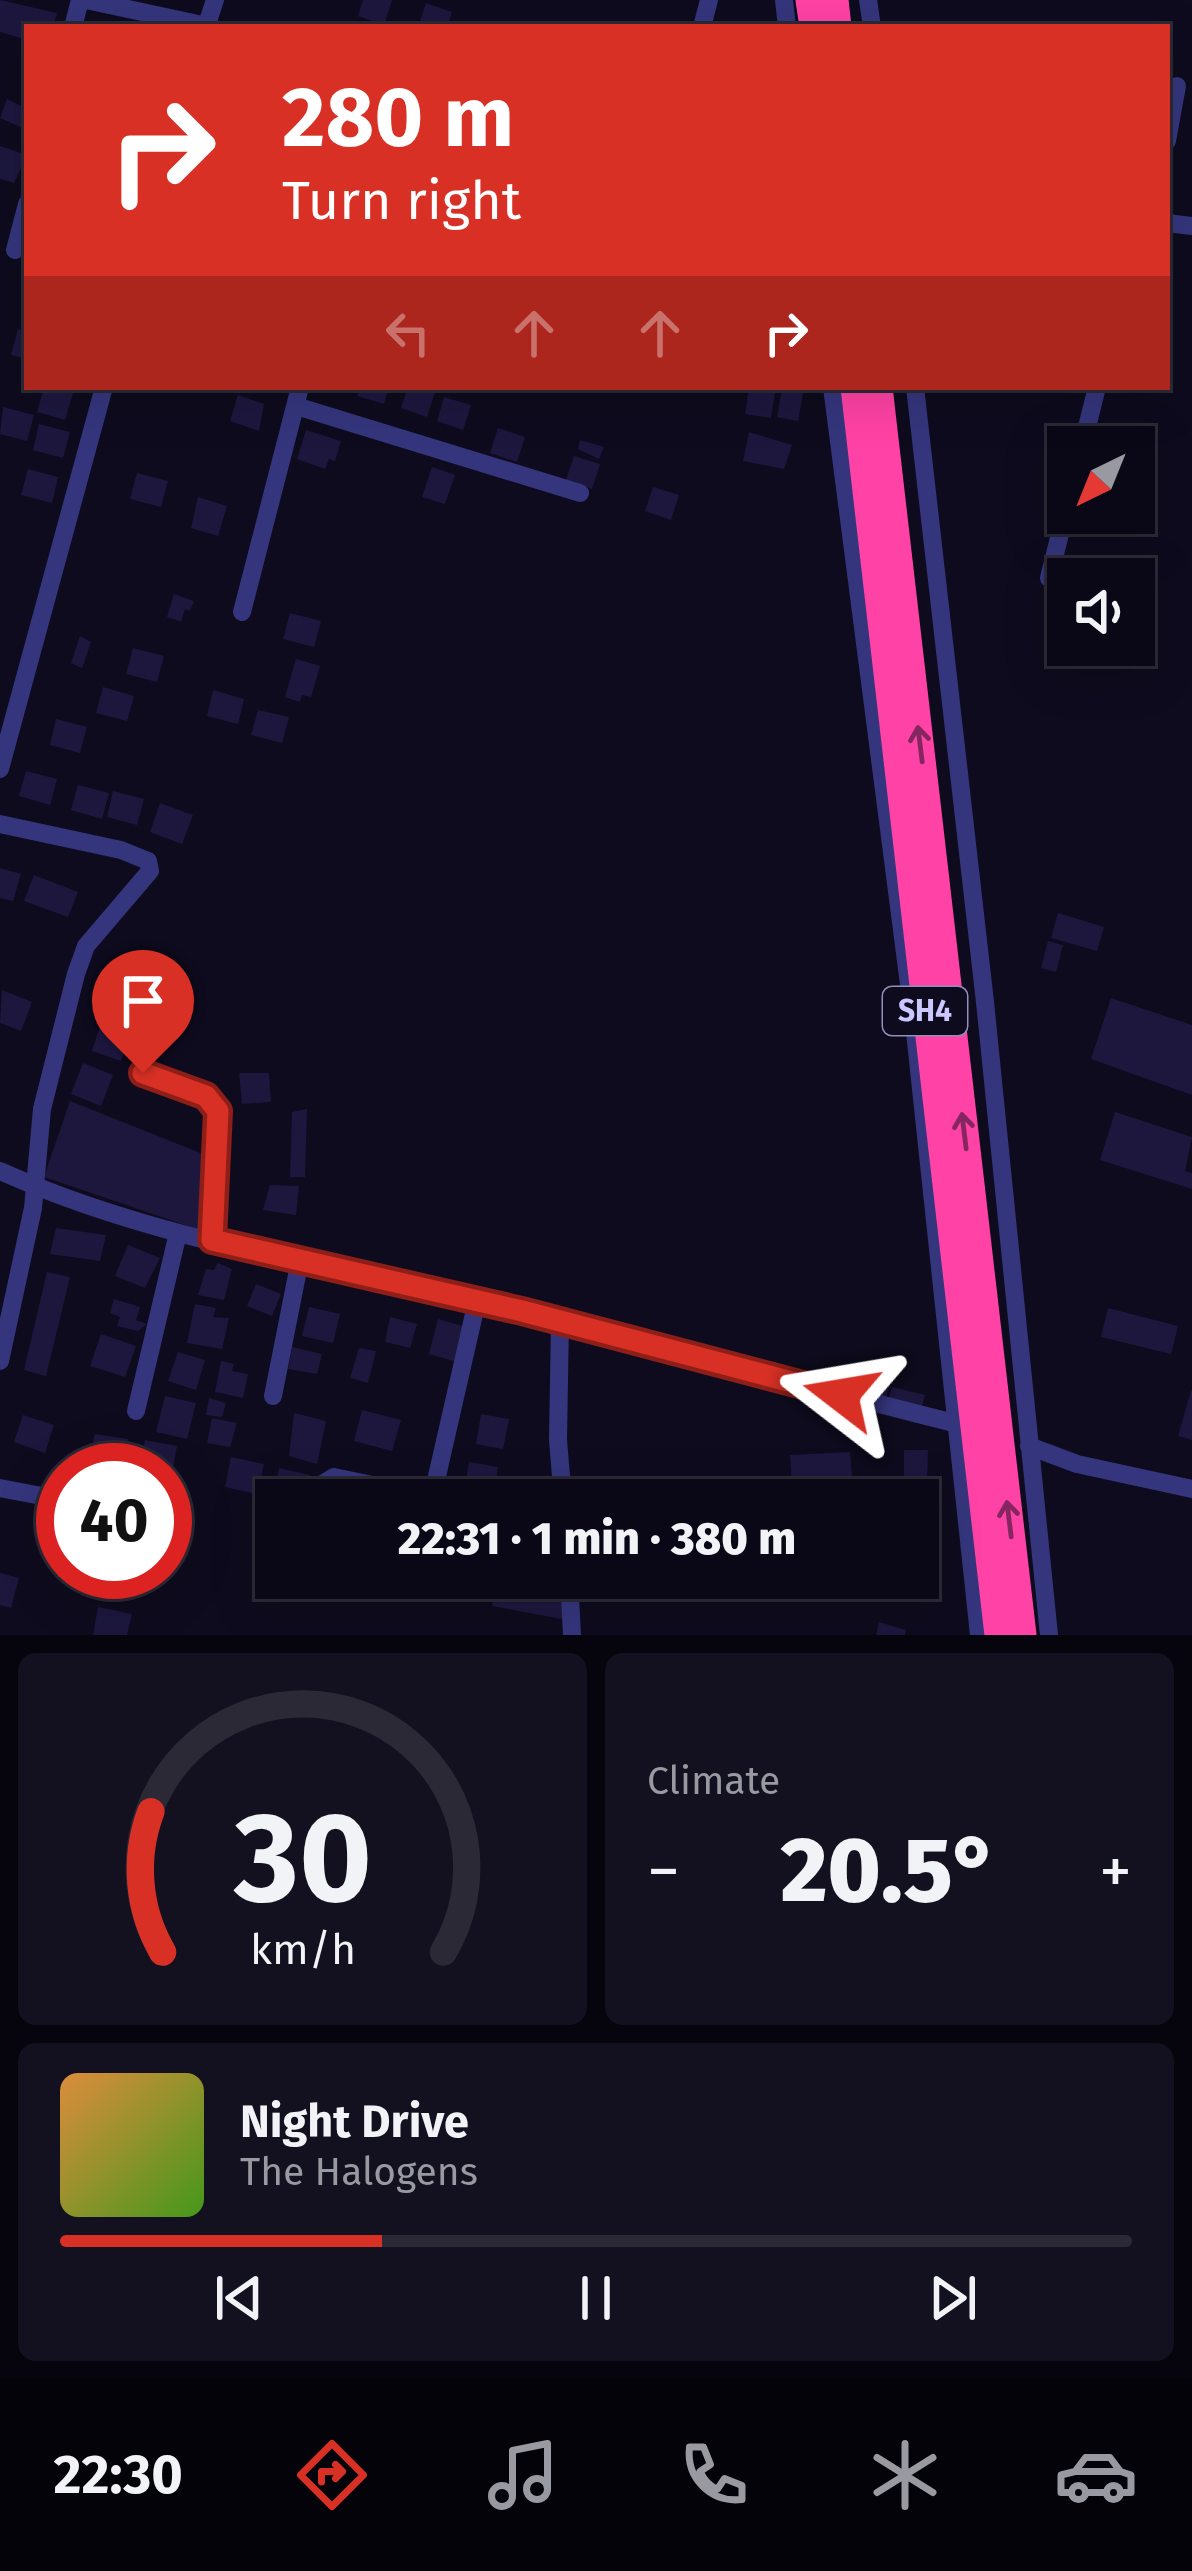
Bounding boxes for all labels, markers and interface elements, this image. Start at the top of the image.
text: 280 m [282,67,514,168]
icon: right [84,72,240,228]
text: Turn right [282,169,521,233]
icon: left [375,300,441,366]
icon: ahead [501,300,567,366]
icon: ahead [627,300,693,366]
icon: right [753,300,819,366]
north arrow [1047,426,1155,534]
map controls [1047,426,1155,666]
button: sound [1047,558,1155,666]
one-way arrow [908,725,931,764]
pin [92,950,194,1073]
icon: arrive [110,968,176,1034]
road number: SH4 [883,987,967,1035]
one-way arrow [953,1113,975,1152]
position arrow [778,1332,904,1458]
speed limit sign: 40 [36,1443,192,1599]
one-way arrow [998,1500,1020,1539]
text: 22:31 · 1 min · 380 m [398,1512,796,1566]
text: Climate [647,1758,780,1804]
text: 30 [233,1784,371,1934]
text: 20.5° [780,1817,999,1925]
text: − [647,1832,680,1911]
text: + [1099,1832,1132,1911]
text: km/h [249,1924,356,1975]
text: Night Drive [240,2095,469,2149]
text: The Halogens [240,2149,478,2195]
icon: previous [206,2265,272,2331]
icon: pause [563,2265,629,2331]
icon: next [920,2265,986,2331]
icon: directions [290,2433,374,2517]
icon: music [481,2433,565,2517]
icon: phone [672,2433,756,2517]
icon: climate [863,2433,947,2517]
icon: car [1054,2433,1138,2517]
text: 22:30 [54,2443,183,2507]

